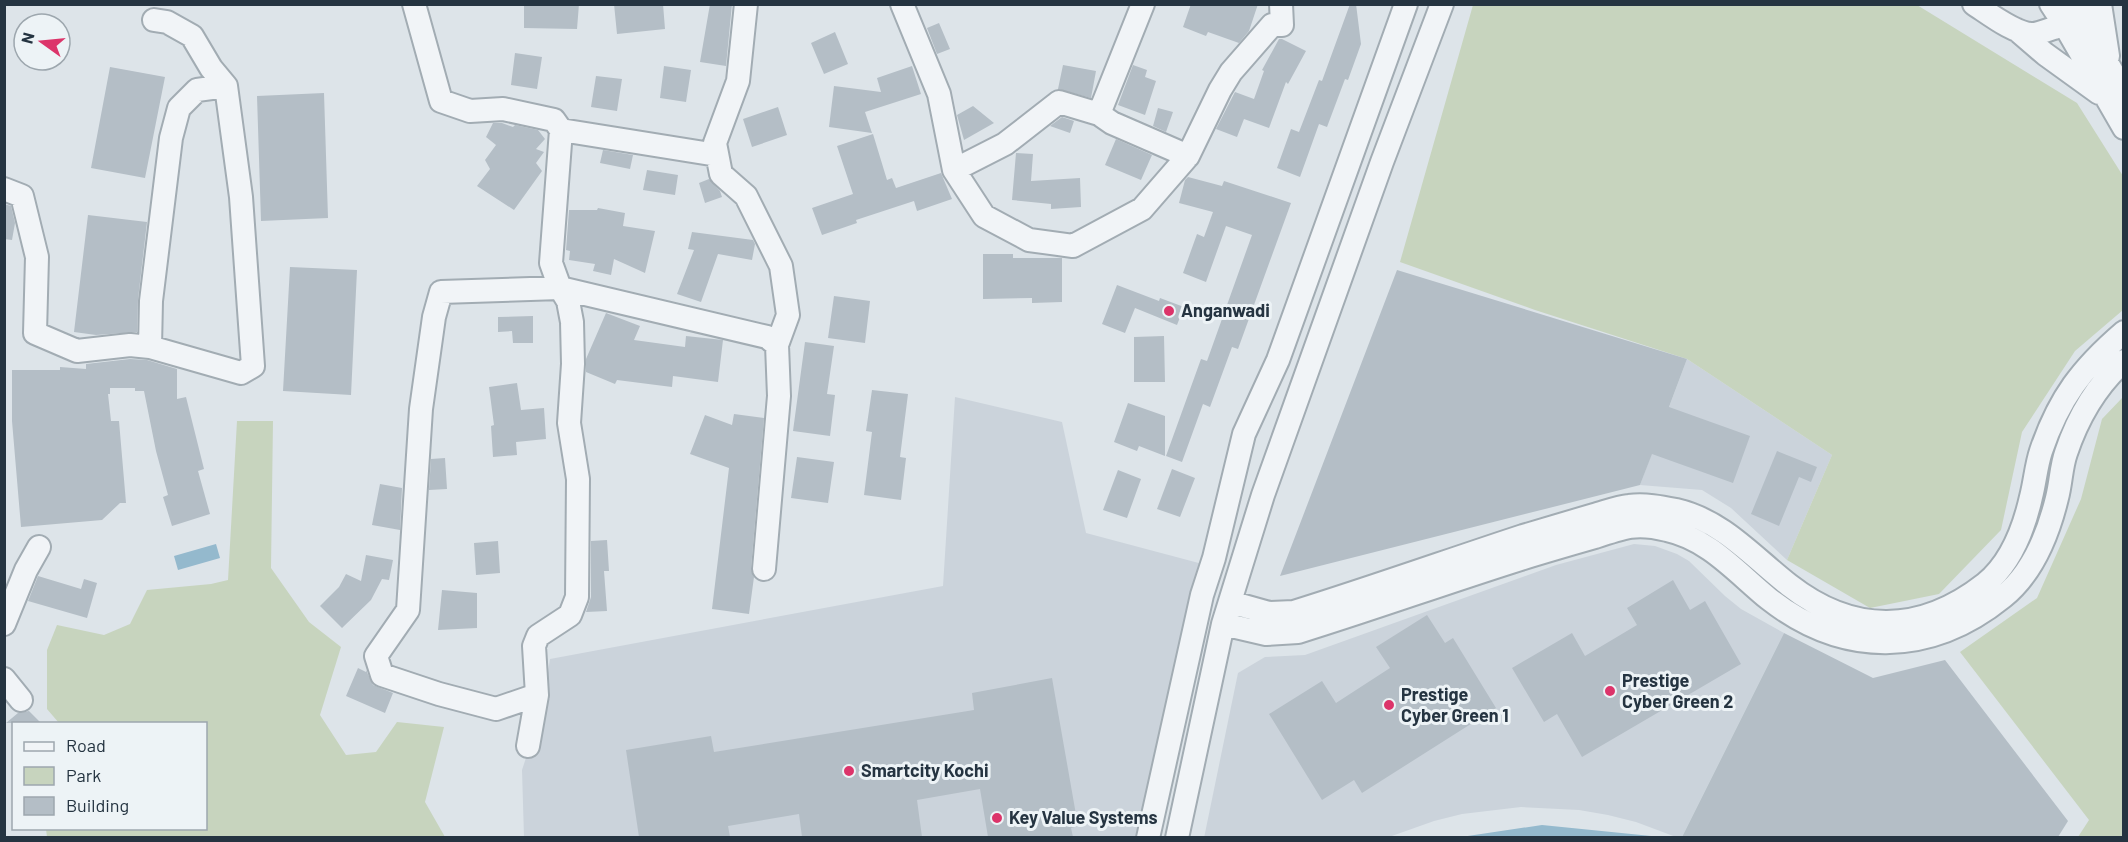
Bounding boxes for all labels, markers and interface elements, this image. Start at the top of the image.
north arrow [12,12,72,72]
text: N [16,30,38,46]
place label: Anganwadi [1181,299,1270,321]
marker: Anganwadi [1162,304,1176,318]
place label: Prestige Cyber Green 2 [1622,669,1733,712]
place label: Prestige Cyber Green 1 [1401,683,1509,726]
marker: Prestige Cyber Green 2 [1603,684,1617,698]
marker: Prestige Cyber Green 1 [1382,698,1396,712]
legend [12,722,207,830]
text: Road [66,734,106,756]
place label: Smartcity Kochi [861,759,988,781]
text: Park [66,764,101,786]
marker: Smartcity Kochi [842,764,856,778]
text: Building [66,794,129,816]
place label: Key Value Systems [1009,806,1158,828]
marker: Key Value Systems [990,811,1004,825]

